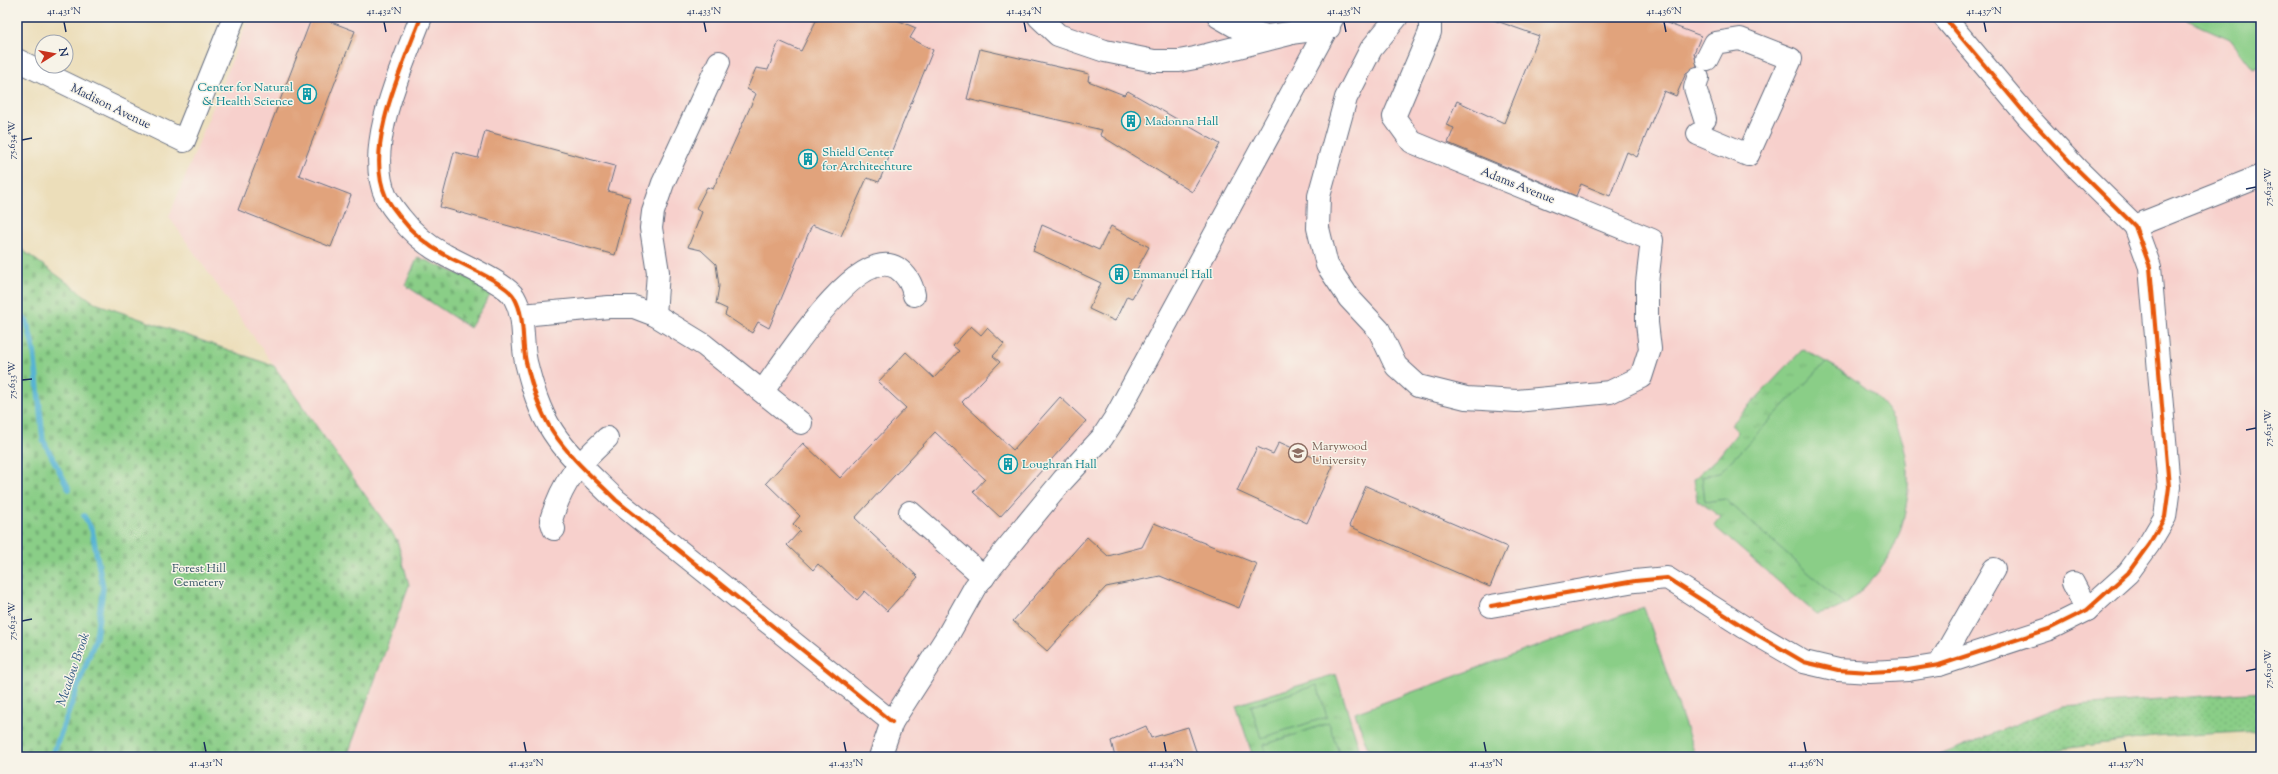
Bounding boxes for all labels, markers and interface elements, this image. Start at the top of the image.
text: 41.431°N [47,4,81,19]
text: 41.432°N [366,4,402,19]
text: 41.433°N [687,4,721,19]
text: 41.434°N [1006,4,1042,19]
text: 41.435°N [1327,4,1361,19]
text: 41.436°N [1646,4,1682,19]
text: 41.437°N [1966,4,2002,19]
north arrow [34,34,74,74]
text: N [54,45,72,58]
place label: Center for Natural & Health Science [198,79,294,111]
street label: Madison Avenue [67,80,154,134]
building icon: Center for Natural & Health Science [296,83,318,105]
building icon: Madonna Hall [1120,110,1142,132]
place label: Madonna Hall [1145,113,1219,131]
text: 75.634°W [5,121,20,159]
place label: Shield Center for Architechture [822,144,913,176]
building icon: Shield Center for Architechture [797,148,819,170]
street label: Adams Avenue [1478,163,1558,209]
text: 75.632°W [2261,168,2276,206]
building icon: Emmanuel Hall [1108,263,1130,285]
place label: Emmanuel Hall [1133,266,1213,284]
text: 75.633°W [5,361,20,399]
text: 75.631°W [2261,410,2276,446]
place label: Marywood University [1312,438,1368,470]
school or university icon: Marywood University [1287,442,1309,464]
building icon: Loughran Hall [997,453,1019,475]
place label: Loughran Hall [1022,456,1098,474]
park label: Forest Hill Cemetery [172,560,227,592]
text: 75.632°W [5,602,20,640]
water label: Meadow Brook [53,630,95,709]
text: 75.630°W [2261,650,2276,688]
text: 41.431°N [189,756,223,771]
text: 41.432°N [508,756,544,771]
text: 41.433°N [829,756,863,771]
text: 41.434°N [1148,756,1184,771]
text: 41.435°N [1469,756,1503,771]
text: 41.436°N [1788,756,1824,771]
text: 41.437°N [2108,756,2144,771]

